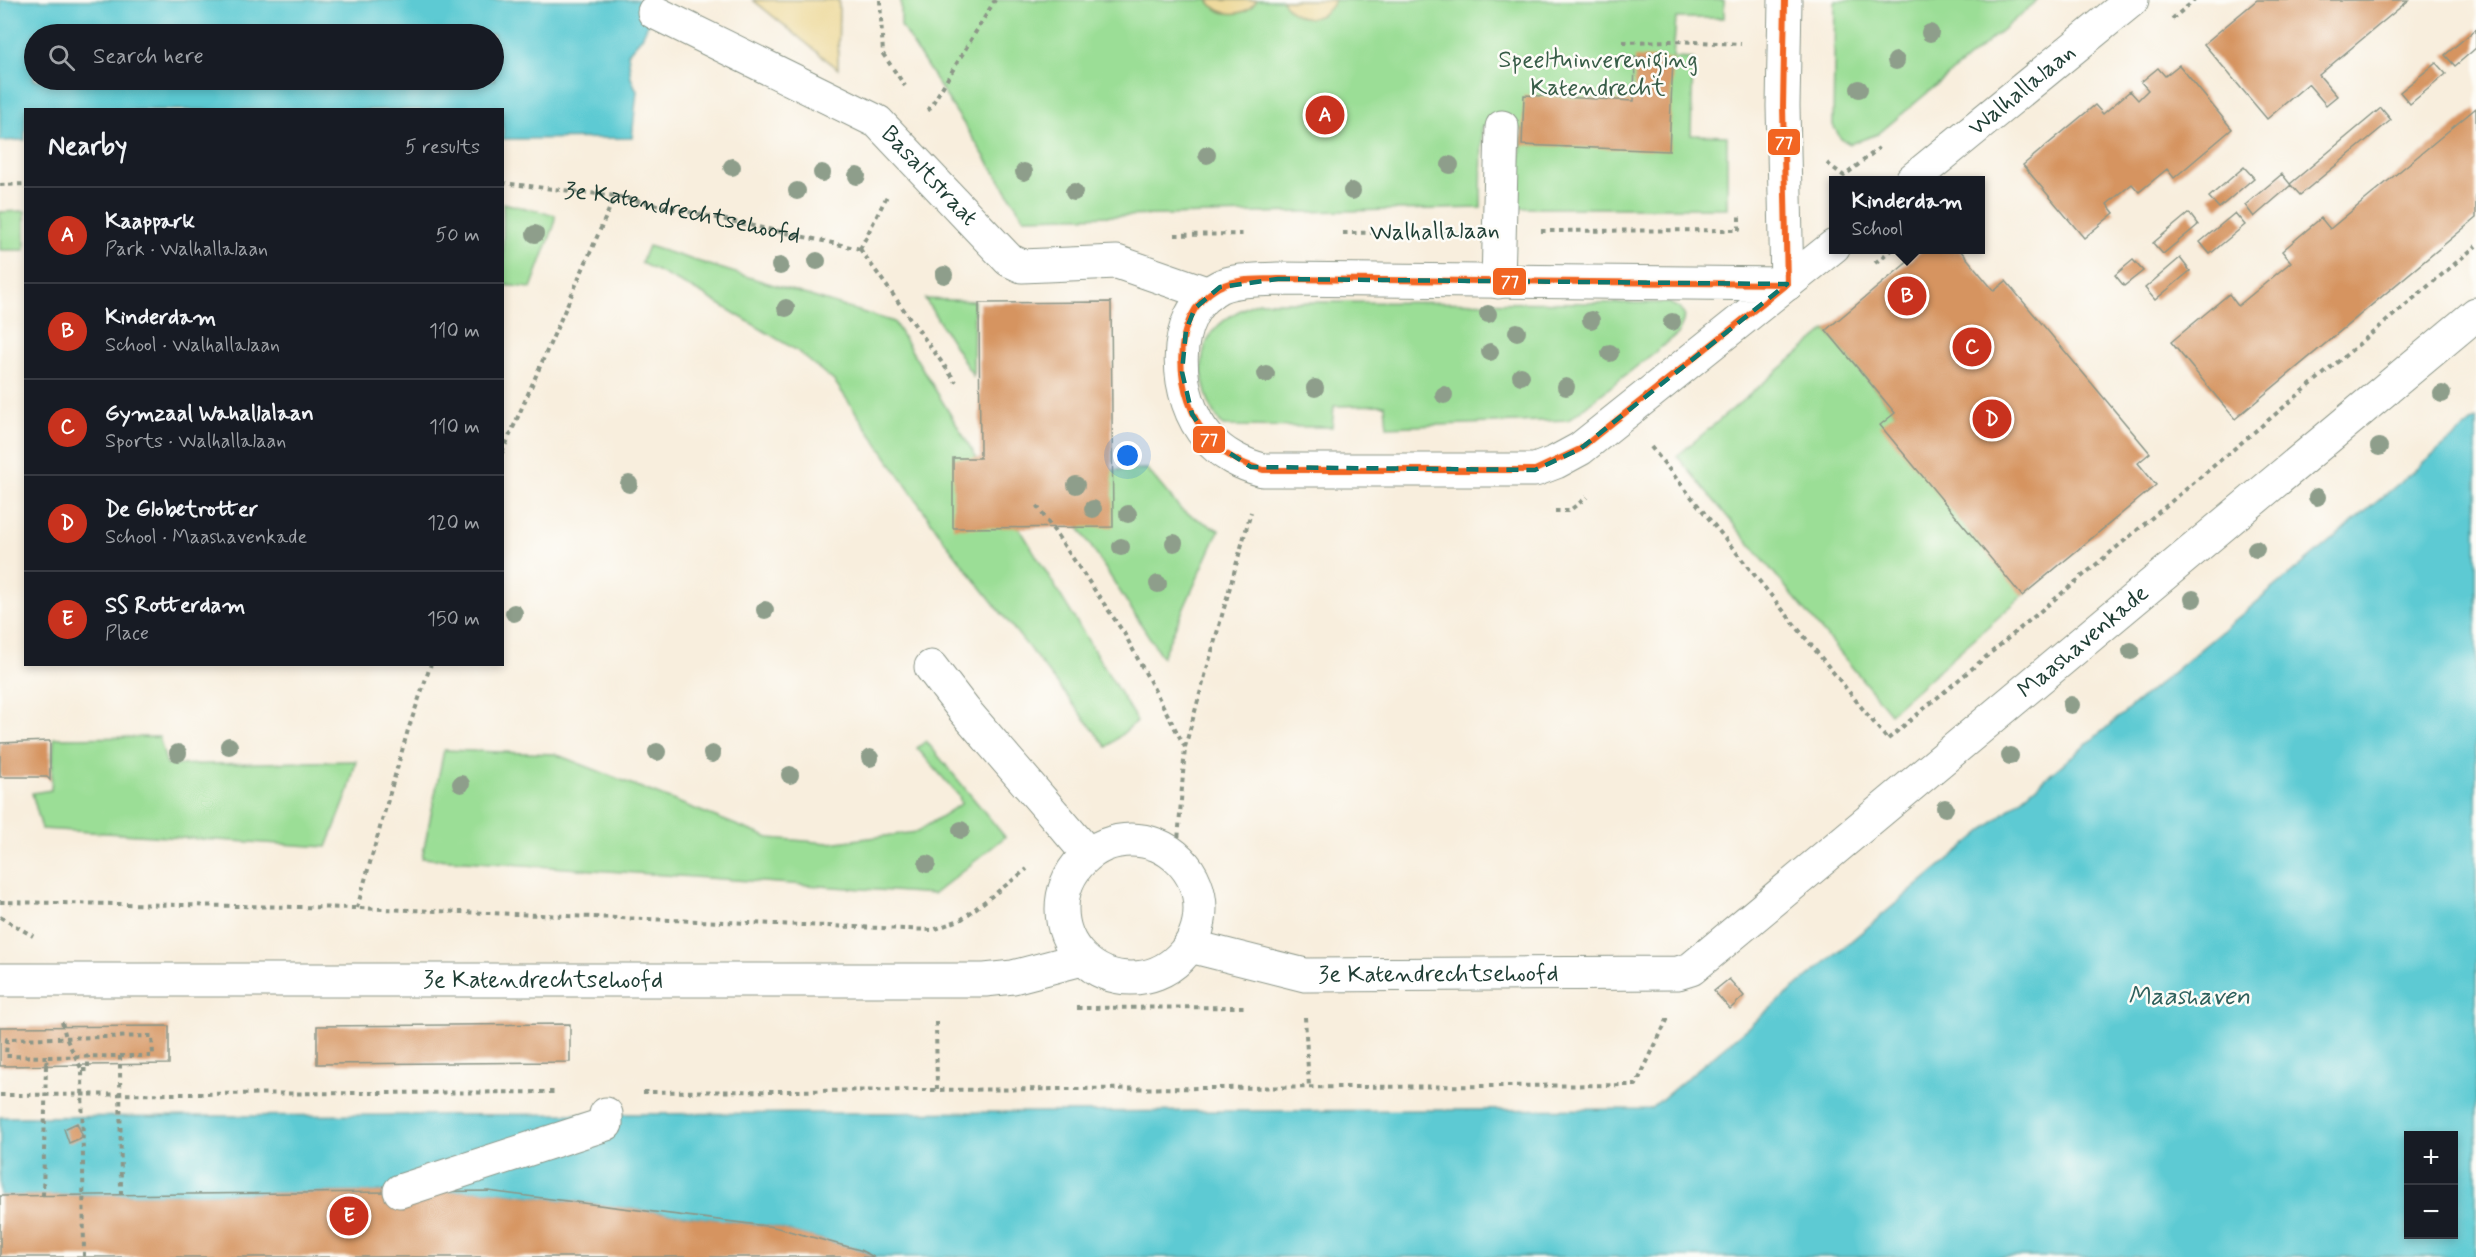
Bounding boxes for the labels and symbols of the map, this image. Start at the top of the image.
street label: Walhallalaan [1962,37,2082,143]
park label: Speeltuinvereniging Katendrecht [1498,45,1698,104]
pin: A [1306,92,1344,138]
street label: Basaltstraat [874,119,984,233]
line badge: 77 [1767,128,1801,156]
text: 77 [1775,133,1793,154]
street label: 3e Katendrechtsehoofd [563,175,803,251]
street label: Walhallalaan [1370,215,1500,249]
line badge: 77 [1492,267,1527,296]
text: 77 [1501,272,1519,293]
pin: B [1888,274,1926,318]
pin: C [1952,324,1992,370]
pin: D [1972,396,2012,442]
line badge: 77 [1192,425,1226,454]
text: 77 [1200,430,1218,451]
your location [1113,441,1142,470]
street label: Maashavenkade [2011,578,2156,706]
street label: 3e Katendrechtsehoofd [1318,958,1559,990]
street label: 3e Katendrechtsehoofd [423,965,663,996]
water label: Maashaven [2128,980,2250,1014]
pin: E [330,1194,368,1238]

